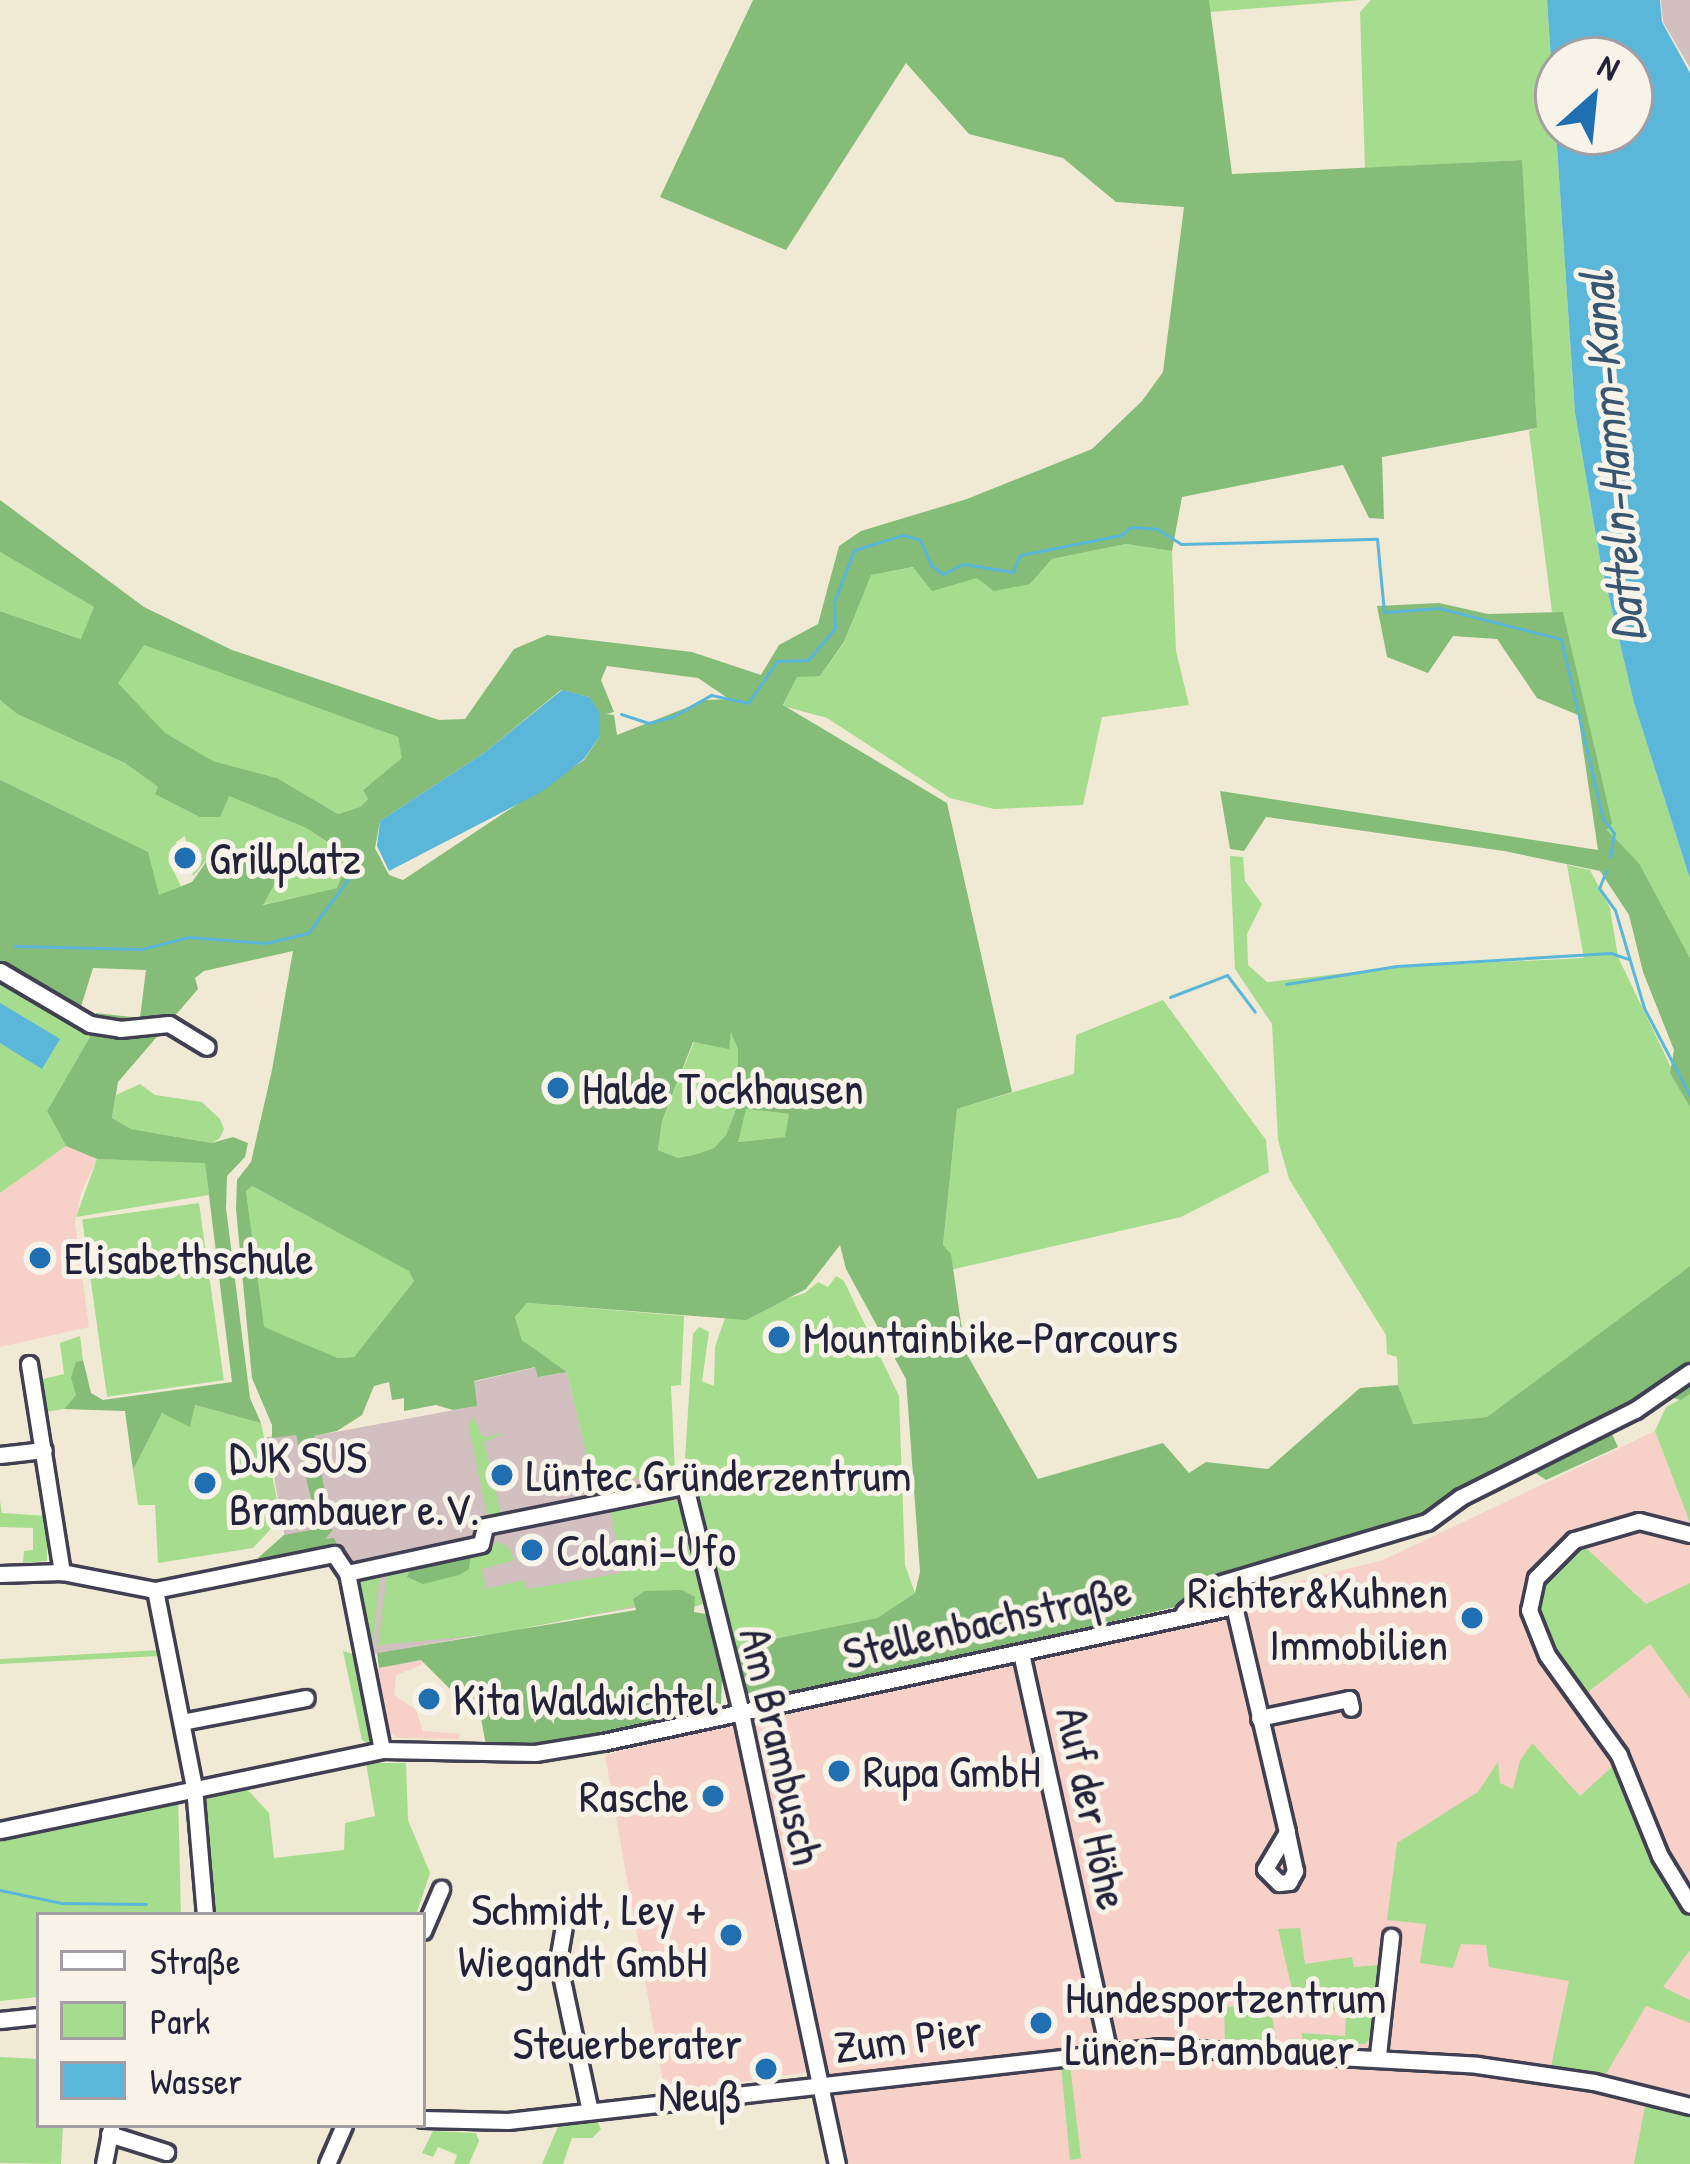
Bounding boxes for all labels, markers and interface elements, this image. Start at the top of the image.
north arrow [1534,36,1654,156]
text: N [1591,43,1627,90]
water label: Datteln-Hamm-Kanal [1566,270,1656,644]
place label: Grillplatz [209,831,361,885]
marker: Grillplatz [172,845,198,871]
place label: Halde Tockhausen [582,1061,864,1115]
marker: Halde Tockhausen [545,1075,571,1101]
place label: Elisabethschule [64,1231,313,1285]
marker: Elisabethschule [27,1245,53,1271]
place label: Mountainbike-Parcours [803,1310,1178,1364]
marker: Mountainbike-Parcours [766,1324,792,1350]
place label: DJK SUS Brambauer e.V. [229,1430,480,1536]
place label: Lüntec Gründerzentrum [526,1448,911,1502]
marker: Lüntec Gründerzentrum [489,1462,515,1488]
marker: DJK SUS Brambauer e.V. [192,1470,218,1496]
place label: Colani-Ufo [556,1523,736,1577]
marker: Colani-Ufo [519,1537,545,1563]
street label: Stellenbachstraße [838,1562,1136,1680]
place label: Richter&Kuhnen Immobilien [1188,1565,1448,1671]
marker: Richter&Kuhnen Immobilien [1459,1605,1485,1631]
street label: Am Brambusch [729,1622,835,1870]
place label: Kita Waldwichtel [453,1672,718,1726]
marker: Kita Waldwichtel [416,1686,442,1712]
street label: Auf der Höhe [1045,1702,1141,1914]
place label: Rupa GmbH [863,1744,1040,1798]
marker: Rupa GmbH [826,1758,852,1784]
place label: Rasche [579,1769,689,1823]
marker: Rasche [700,1783,726,1809]
place label: Schmidt, Ley + Wiegandt GmbH [458,1882,707,1988]
legend [36,1912,426,2128]
marker: Schmidt, Ley + Wiegandt GmbH [718,1922,744,1948]
text: Straße [150,1936,240,1985]
place label: Hundesportzentrum Lünen-Brambauer [1065,1970,1386,2076]
text: Park [150,1996,210,2045]
street label: Zum Pier [831,2002,985,2074]
marker: Hundesportzentrum Lünen-Brambauer [1028,2010,1054,2036]
place label: Steuerberater Neuß [513,2016,742,2122]
text: Wasser [150,2056,242,2105]
marker: Steuerberater Neuß [753,2056,779,2082]

